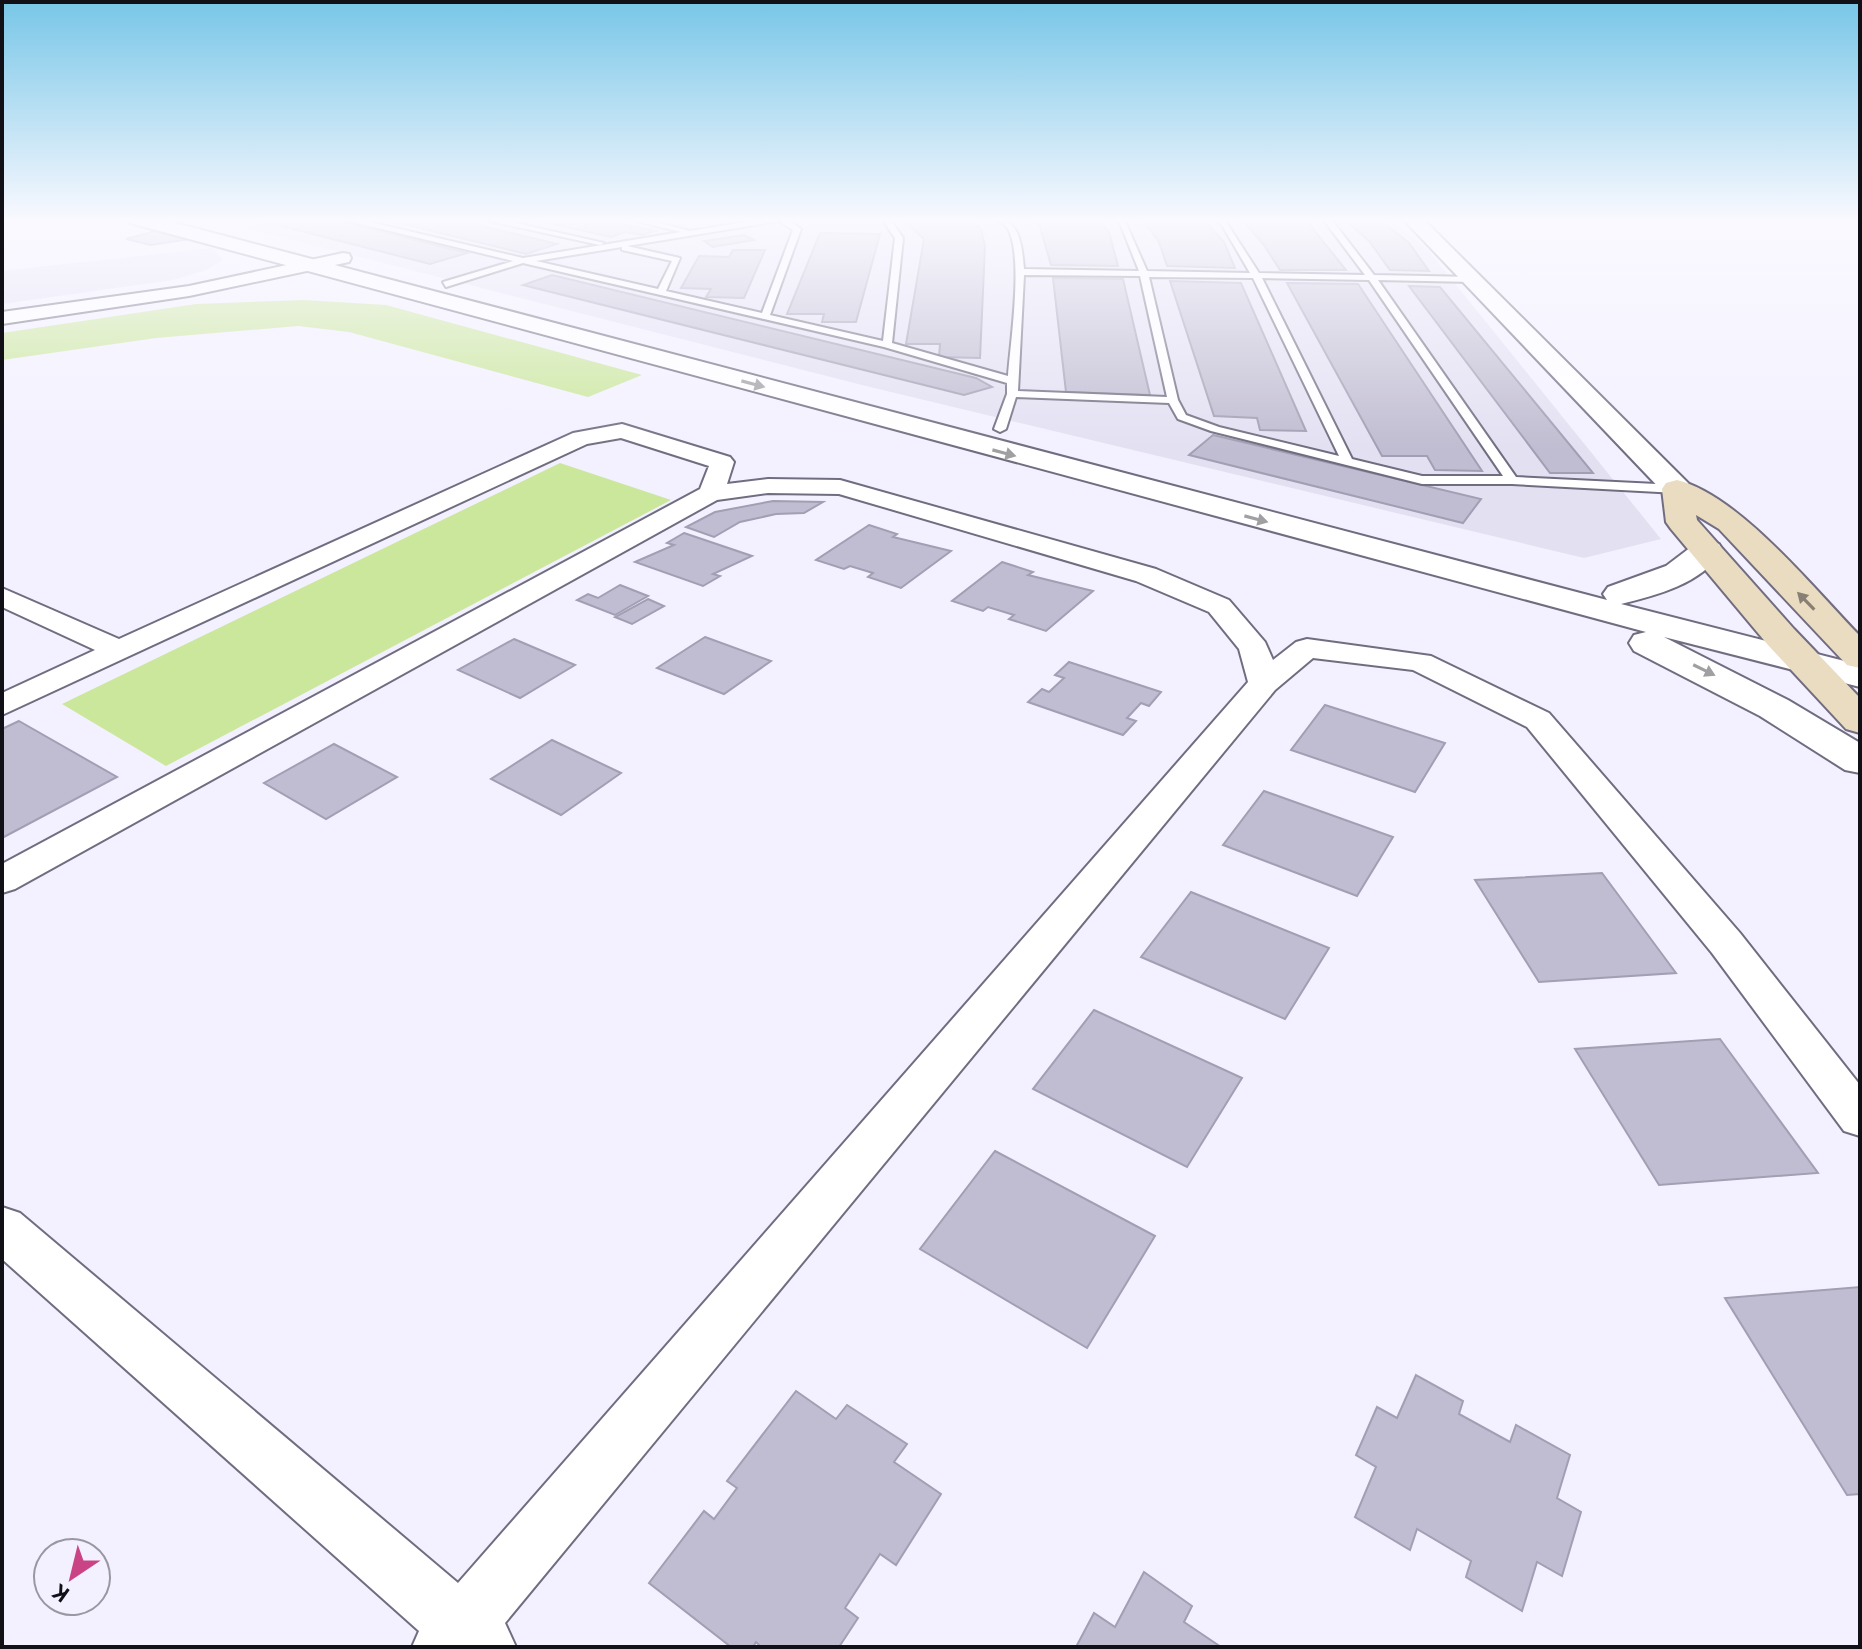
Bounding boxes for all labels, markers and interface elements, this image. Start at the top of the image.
one-way arrow [742,378,766,391]
one-way arrow [993,447,1017,460]
one-way arrow [1243,514,1268,526]
one-way arrow [1797,592,1816,611]
one-way arrow [1692,664,1715,677]
north arrow [32,1537,112,1617]
text: K [47,1579,73,1609]

